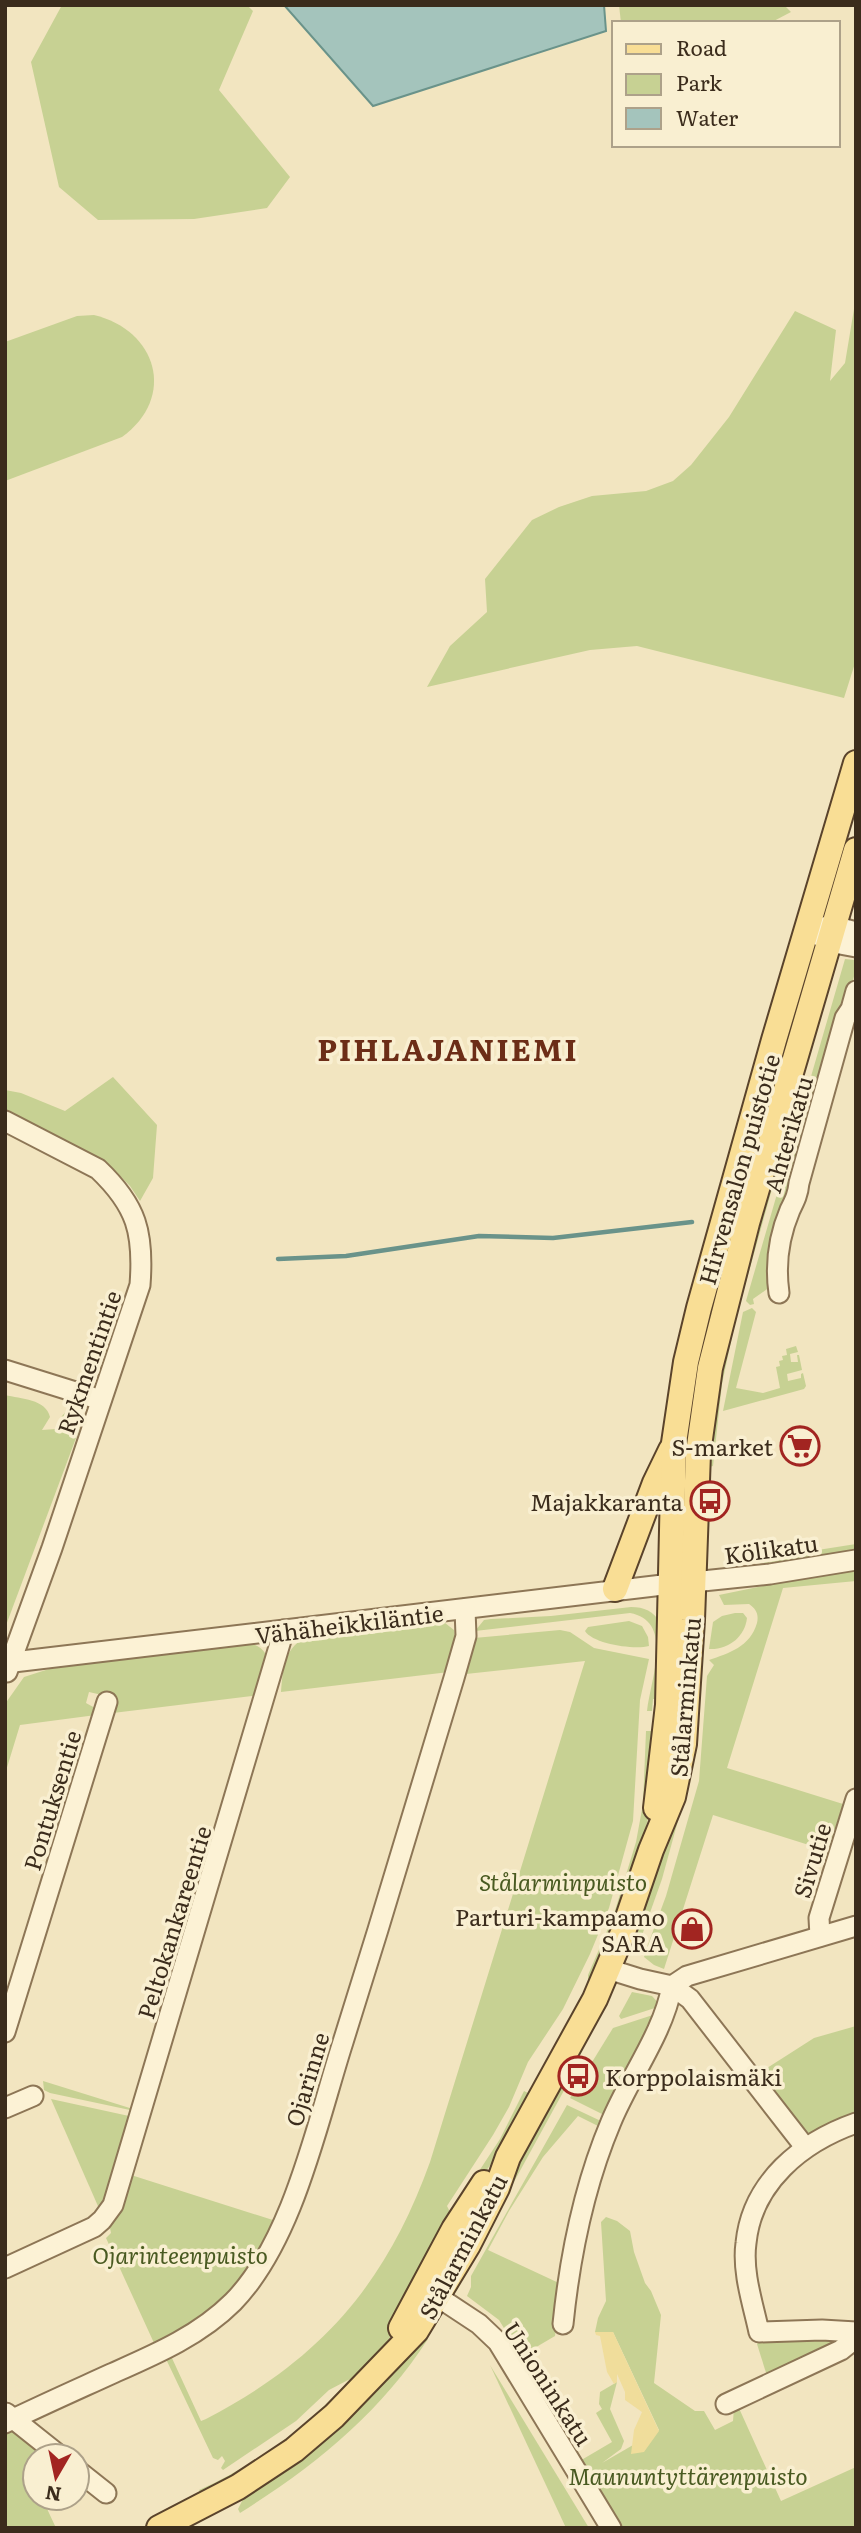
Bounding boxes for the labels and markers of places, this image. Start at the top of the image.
supermarket icon: S-market [779,1425,821,1467]
place label: S-market [672,1429,774,1463]
bus stop icon: Majakkaranta [689,1480,731,1522]
place label: Majakkaranta [530,1484,684,1518]
place label: Parturi-kampaamo SARA [455,1899,665,1959]
shop icon: Parturi-kampaamo SARA [671,1908,713,1950]
bus stop icon: Korppolaismäki [557,2055,599,2097]
place label: Korppolaismäki [605,2059,782,2093]

